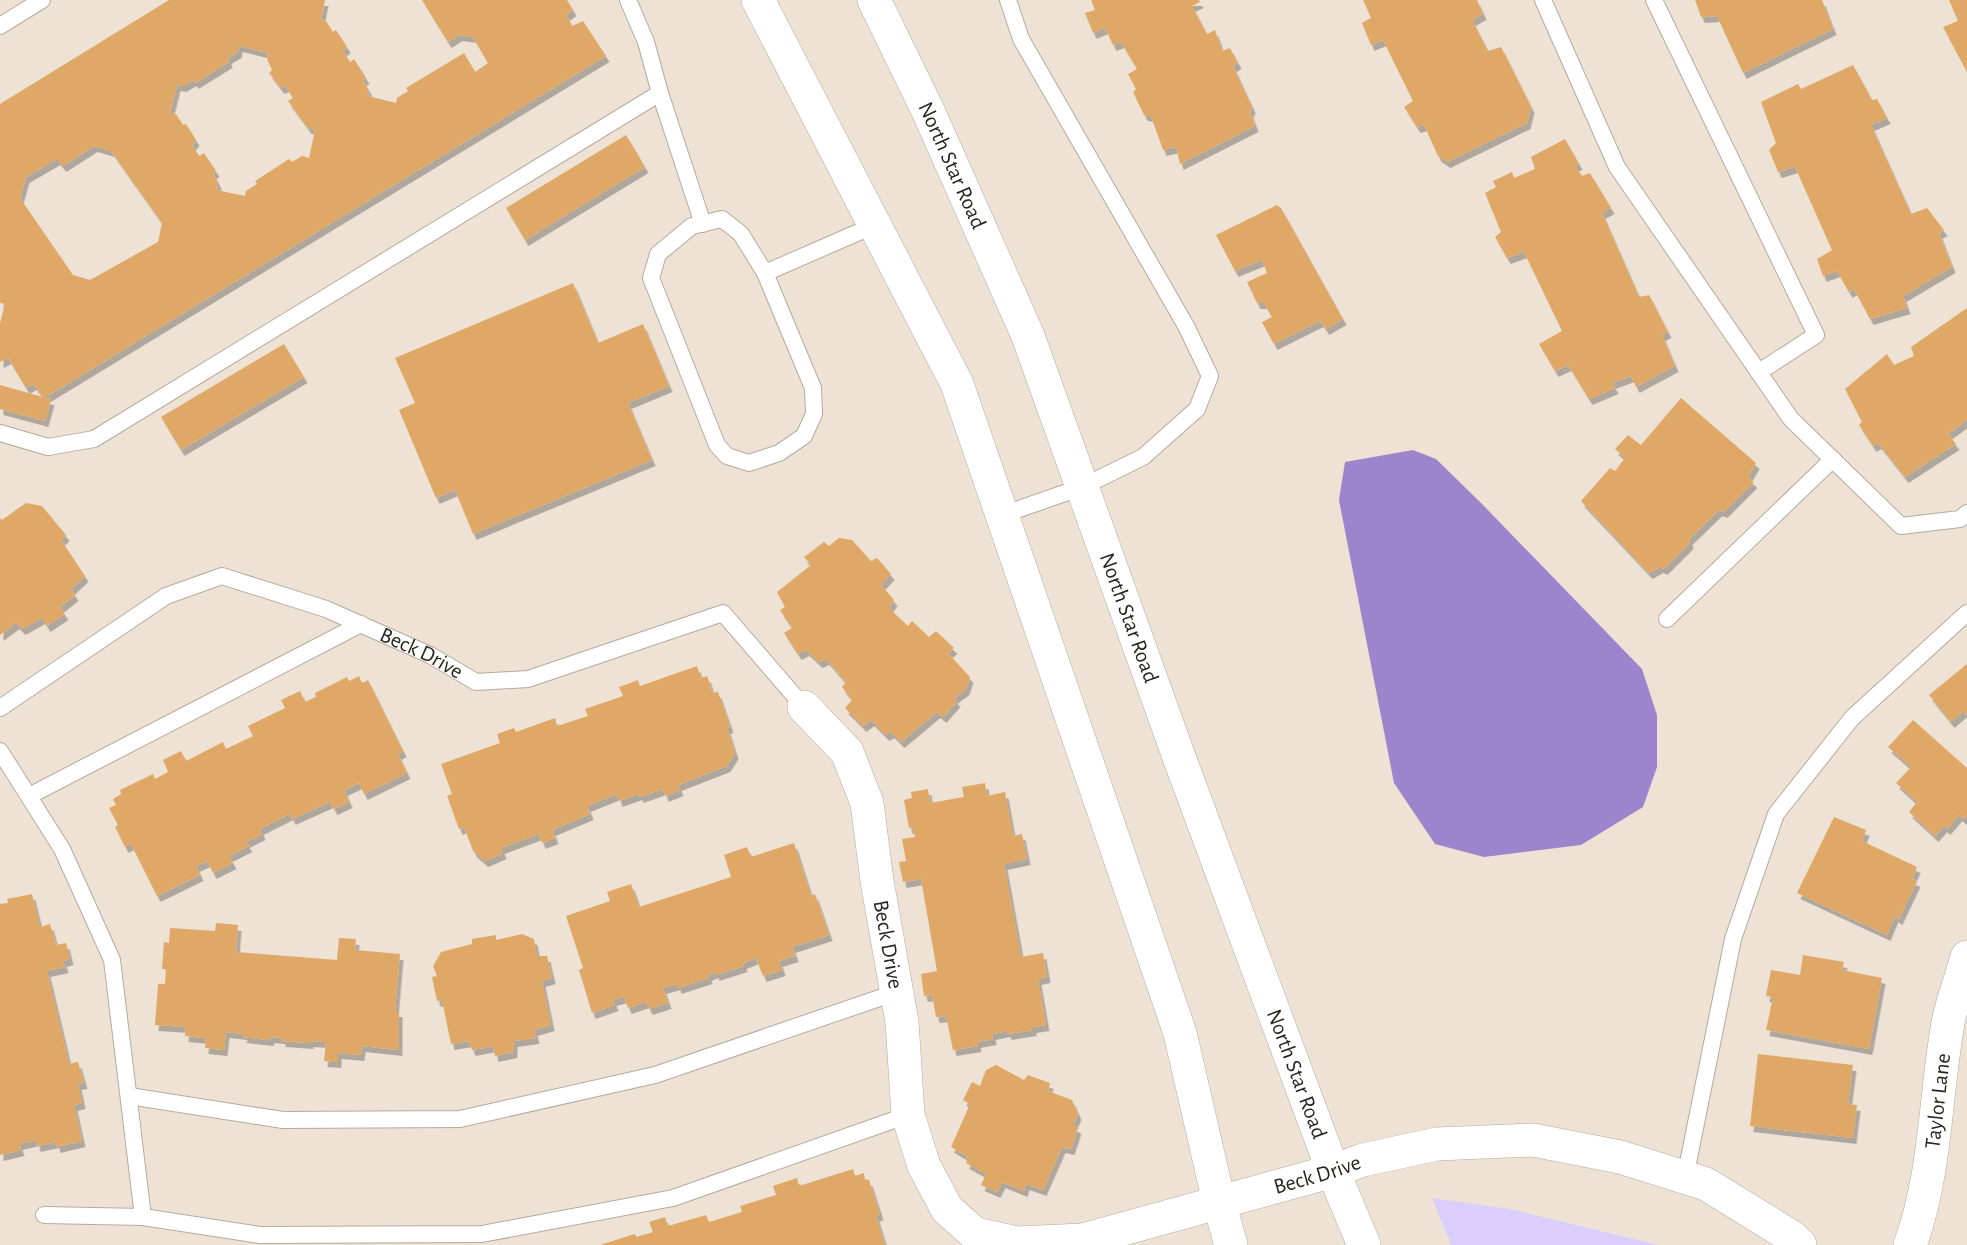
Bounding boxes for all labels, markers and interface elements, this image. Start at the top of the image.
street label: North Star Road [914,98,990,232]
street label: North Star Road [1096,550,1162,686]
street label: Beck Drive [377,623,467,683]
street label: Beck Drive [870,898,907,990]
street label: North Star Road [1263,1006,1331,1142]
street label: Taylor Lane [1921,1052,1954,1150]
street label: Beck Drive [1271,1151,1364,1198]

